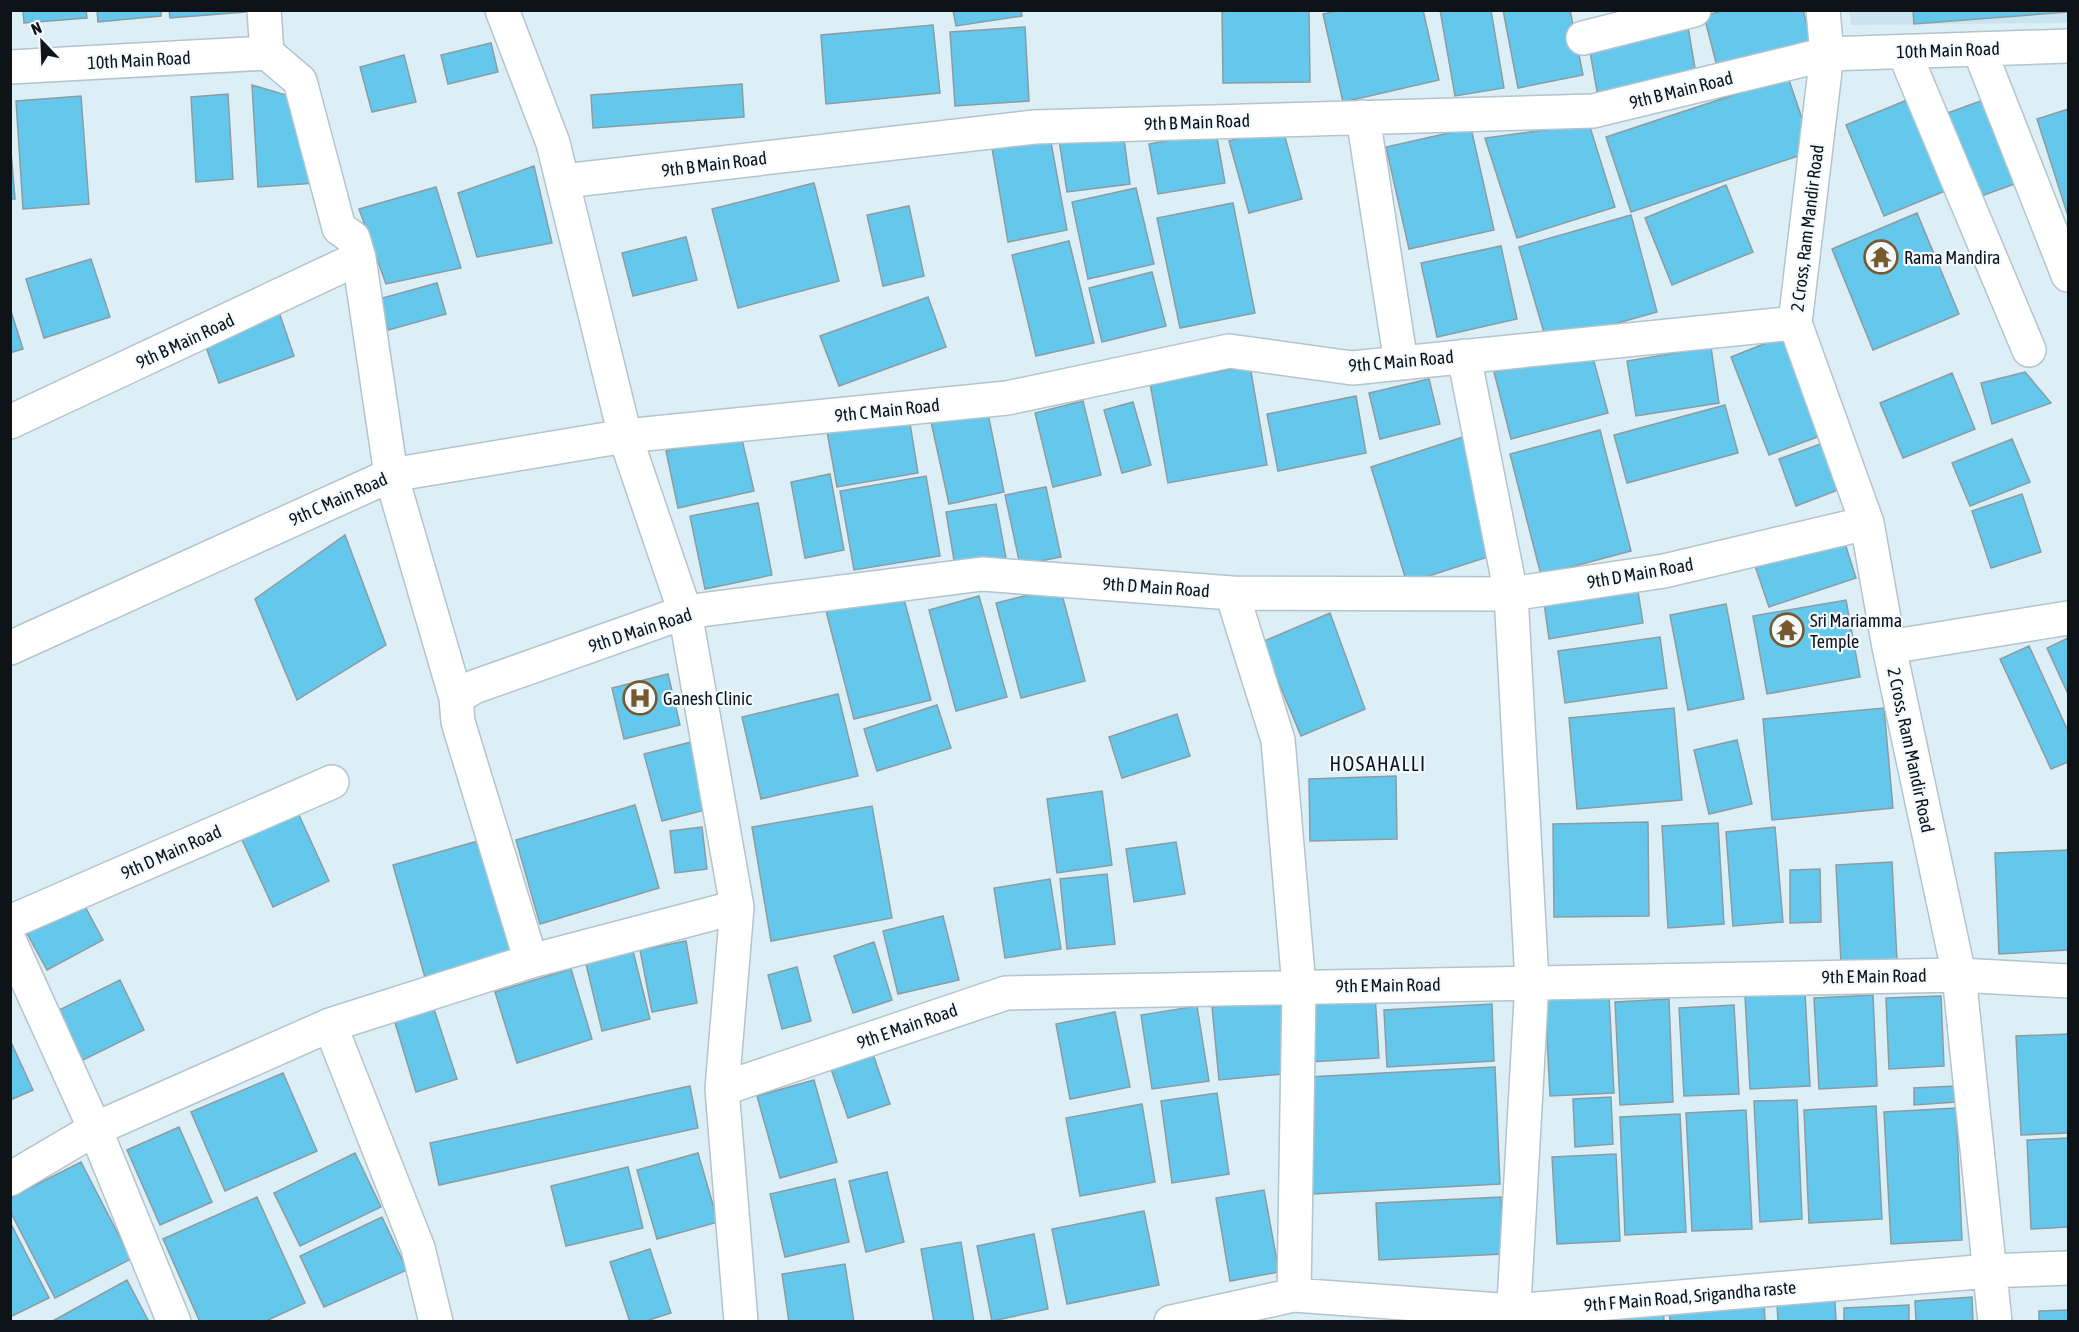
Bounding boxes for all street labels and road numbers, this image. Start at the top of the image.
street label: 10th Main Road [1896,38,2000,62]
street label: 10th Main Road [87,47,191,73]
street label: 9th B Main Road [1627,67,1735,113]
street label: 9th B Main Road [1144,110,1250,134]
street label: 2 Cross, Ram Mandir Road [1786,143,1828,313]
street label: 9th B Main Road [660,147,768,181]
street label: 9th B Main Road [133,309,237,373]
street label: 9th C Main Road [1348,346,1454,376]
street label: 9th C Main Road [833,394,941,426]
street label: 9th C Main Road [286,468,390,530]
street label: 9th D Main Road [1585,553,1695,593]
street label: 9th D Main Road [1102,573,1210,601]
street label: 9th D Main Road [586,603,694,657]
street label: 2 Cross, Ram Mandir Road [1883,666,1939,834]
street label: 9th D Main Road [118,821,224,883]
street label: 9th E Main Road [1821,965,1927,987]
street label: 9th E Main Road [1335,974,1441,996]
street label: 9th E Main Road [854,999,960,1053]
street label: 9th F Main Road, Srigandha raste [1583,1276,1797,1316]

